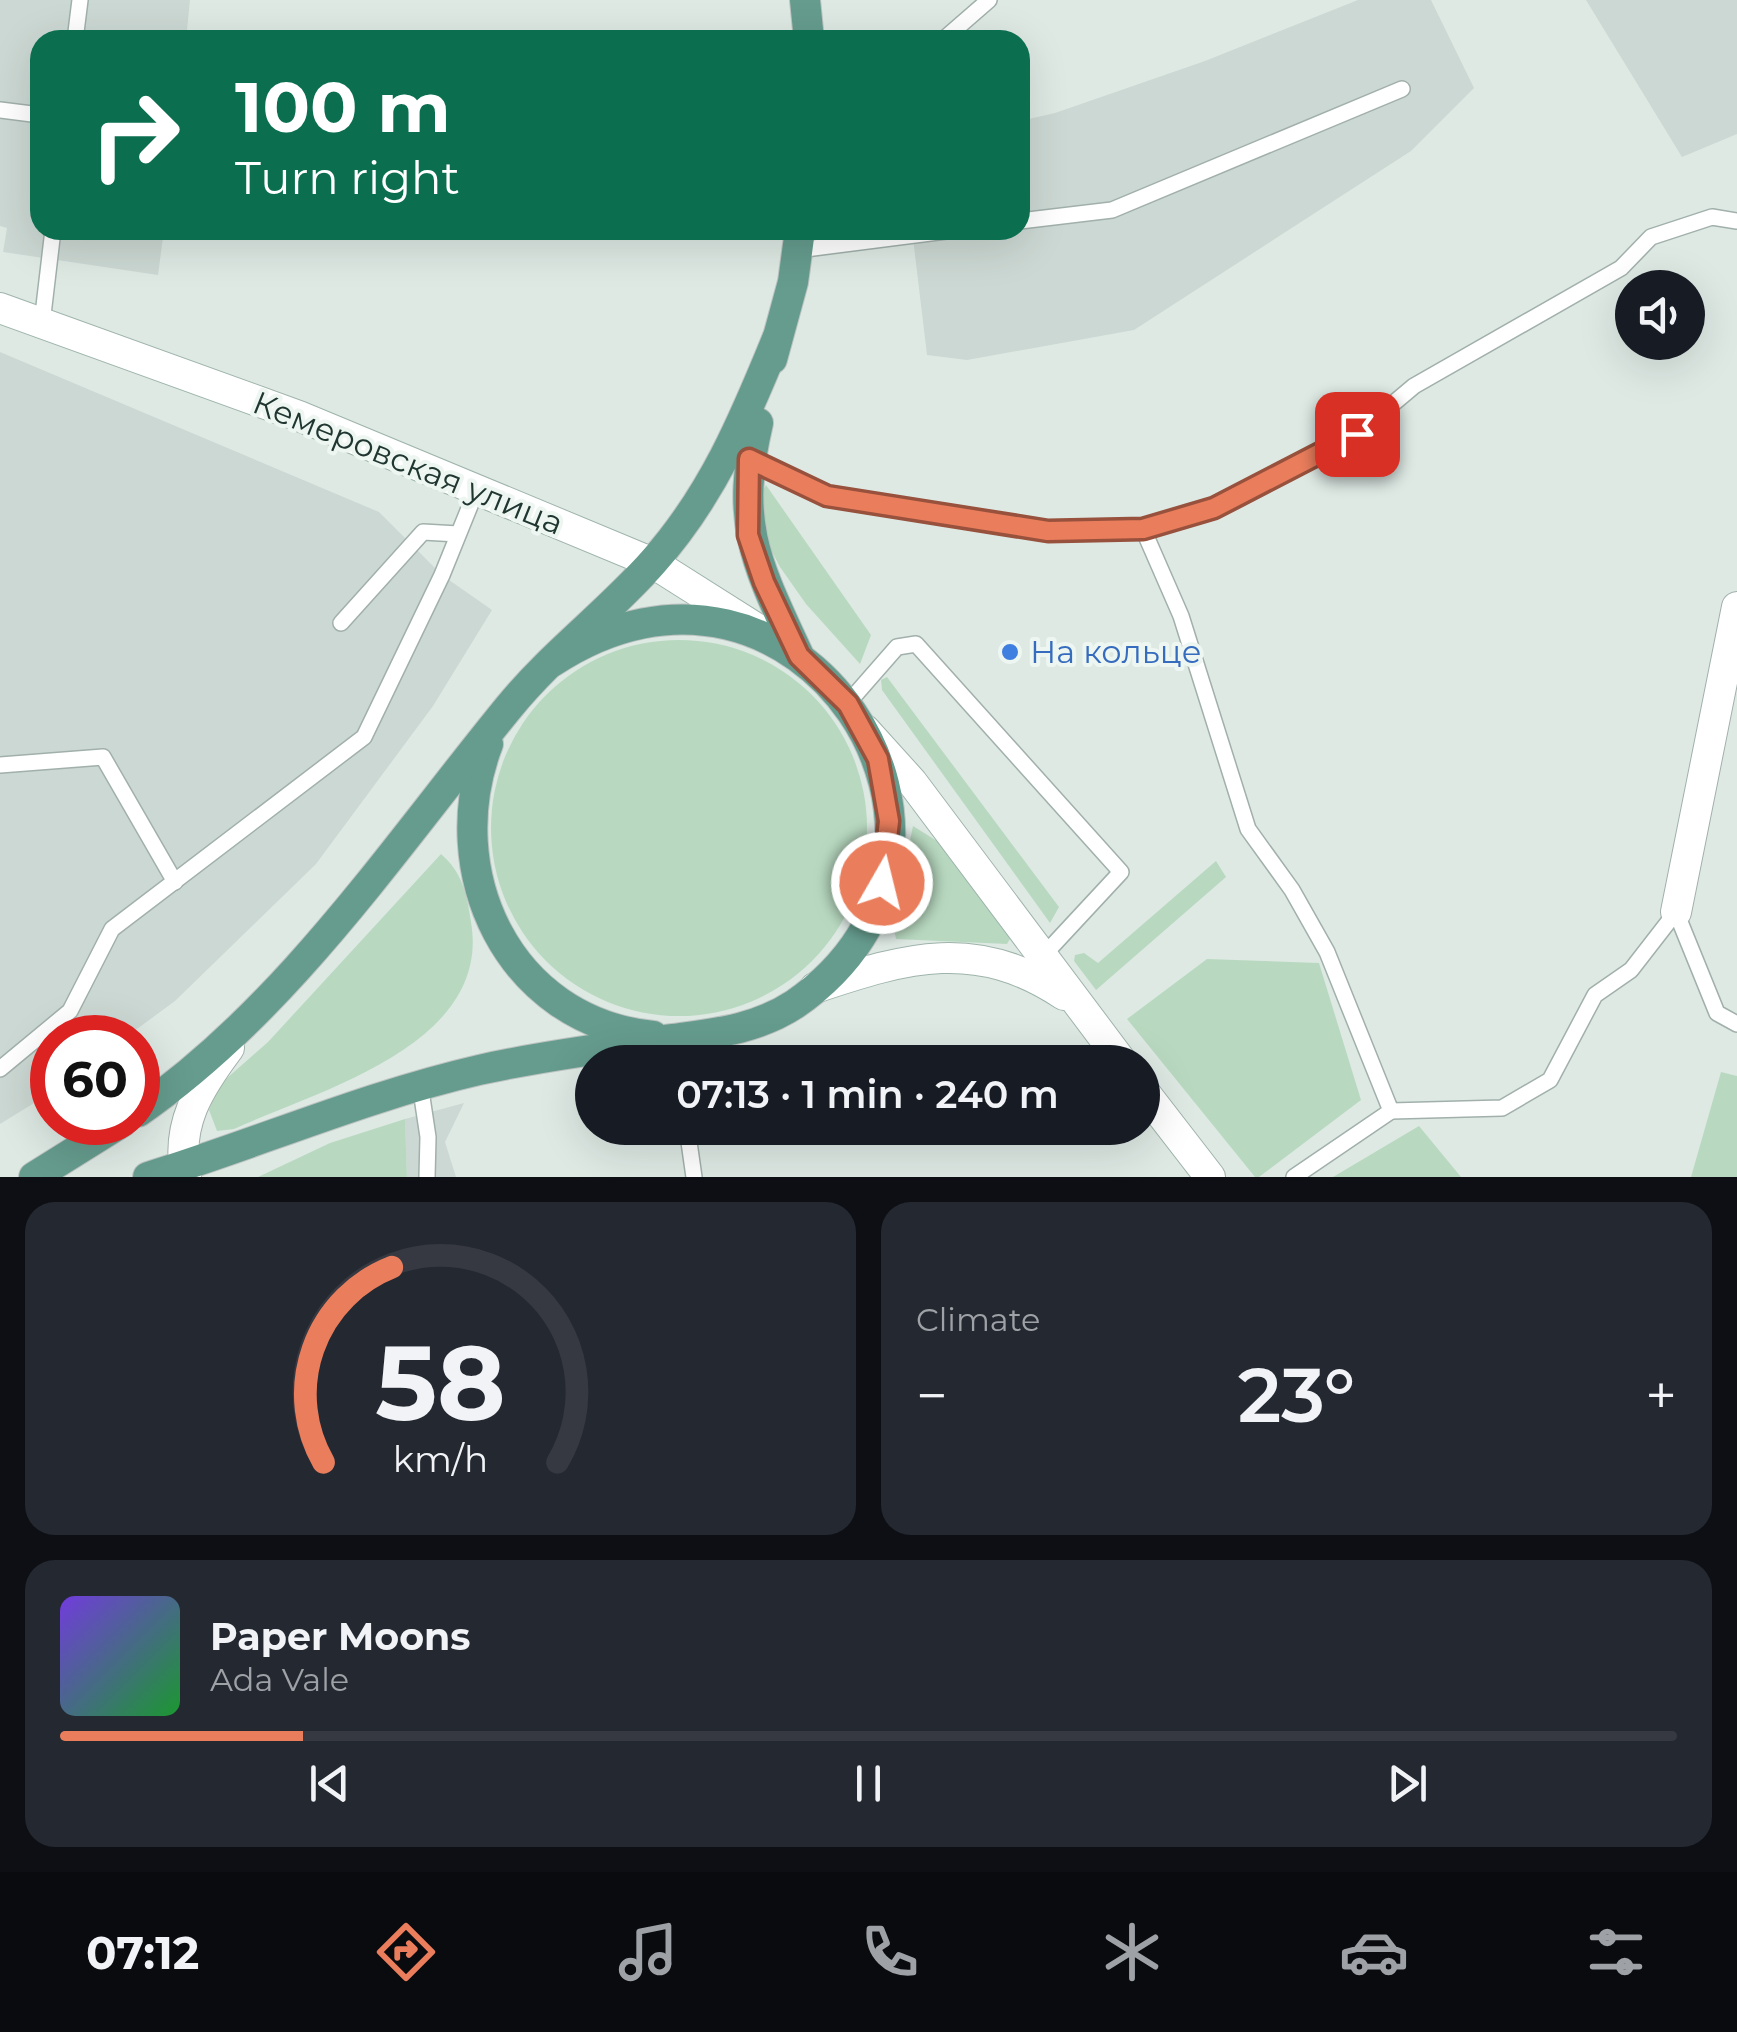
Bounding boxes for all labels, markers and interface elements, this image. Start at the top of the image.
text: 100 m [235,64,451,150]
icon: right [70,70,200,200]
text: Turn right [235,150,460,205]
map controls [1615,270,1705,360]
button: sound [1615,270,1705,360]
street label: Кемеровская улица [248,383,569,543]
pin [1315,392,1400,477]
icon: arrive [1330,407,1385,462]
place label: На кольце [1030,632,1202,671]
marker: На кольце [999,641,1021,663]
position arrow [830,831,934,935]
speed limit sign: 60 [30,1015,160,1145]
text: 07:13 · 1 min · 240 m [676,1071,1059,1118]
text: Climate [916,1300,1040,1339]
text: 58 [375,1319,506,1446]
text: 23° [1238,1349,1355,1441]
text: − [916,1362,948,1429]
text: + [1645,1362,1677,1429]
text: km/h [393,1437,488,1481]
text: Paper Moons [210,1613,471,1660]
text: Ada Vale [210,1660,349,1699]
icon: previous [302,1756,357,1811]
icon: pause [841,1756,896,1811]
icon: next [1380,1756,1435,1811]
icon: directions [371,1917,441,1987]
icon: music [613,1917,683,1987]
icon: phone [855,1917,925,1987]
icon: climate [1097,1917,1167,1987]
icon: car [1339,1917,1409,1987]
icon: filters [1581,1917,1651,1987]
text: 07:12 [86,1925,199,1980]

